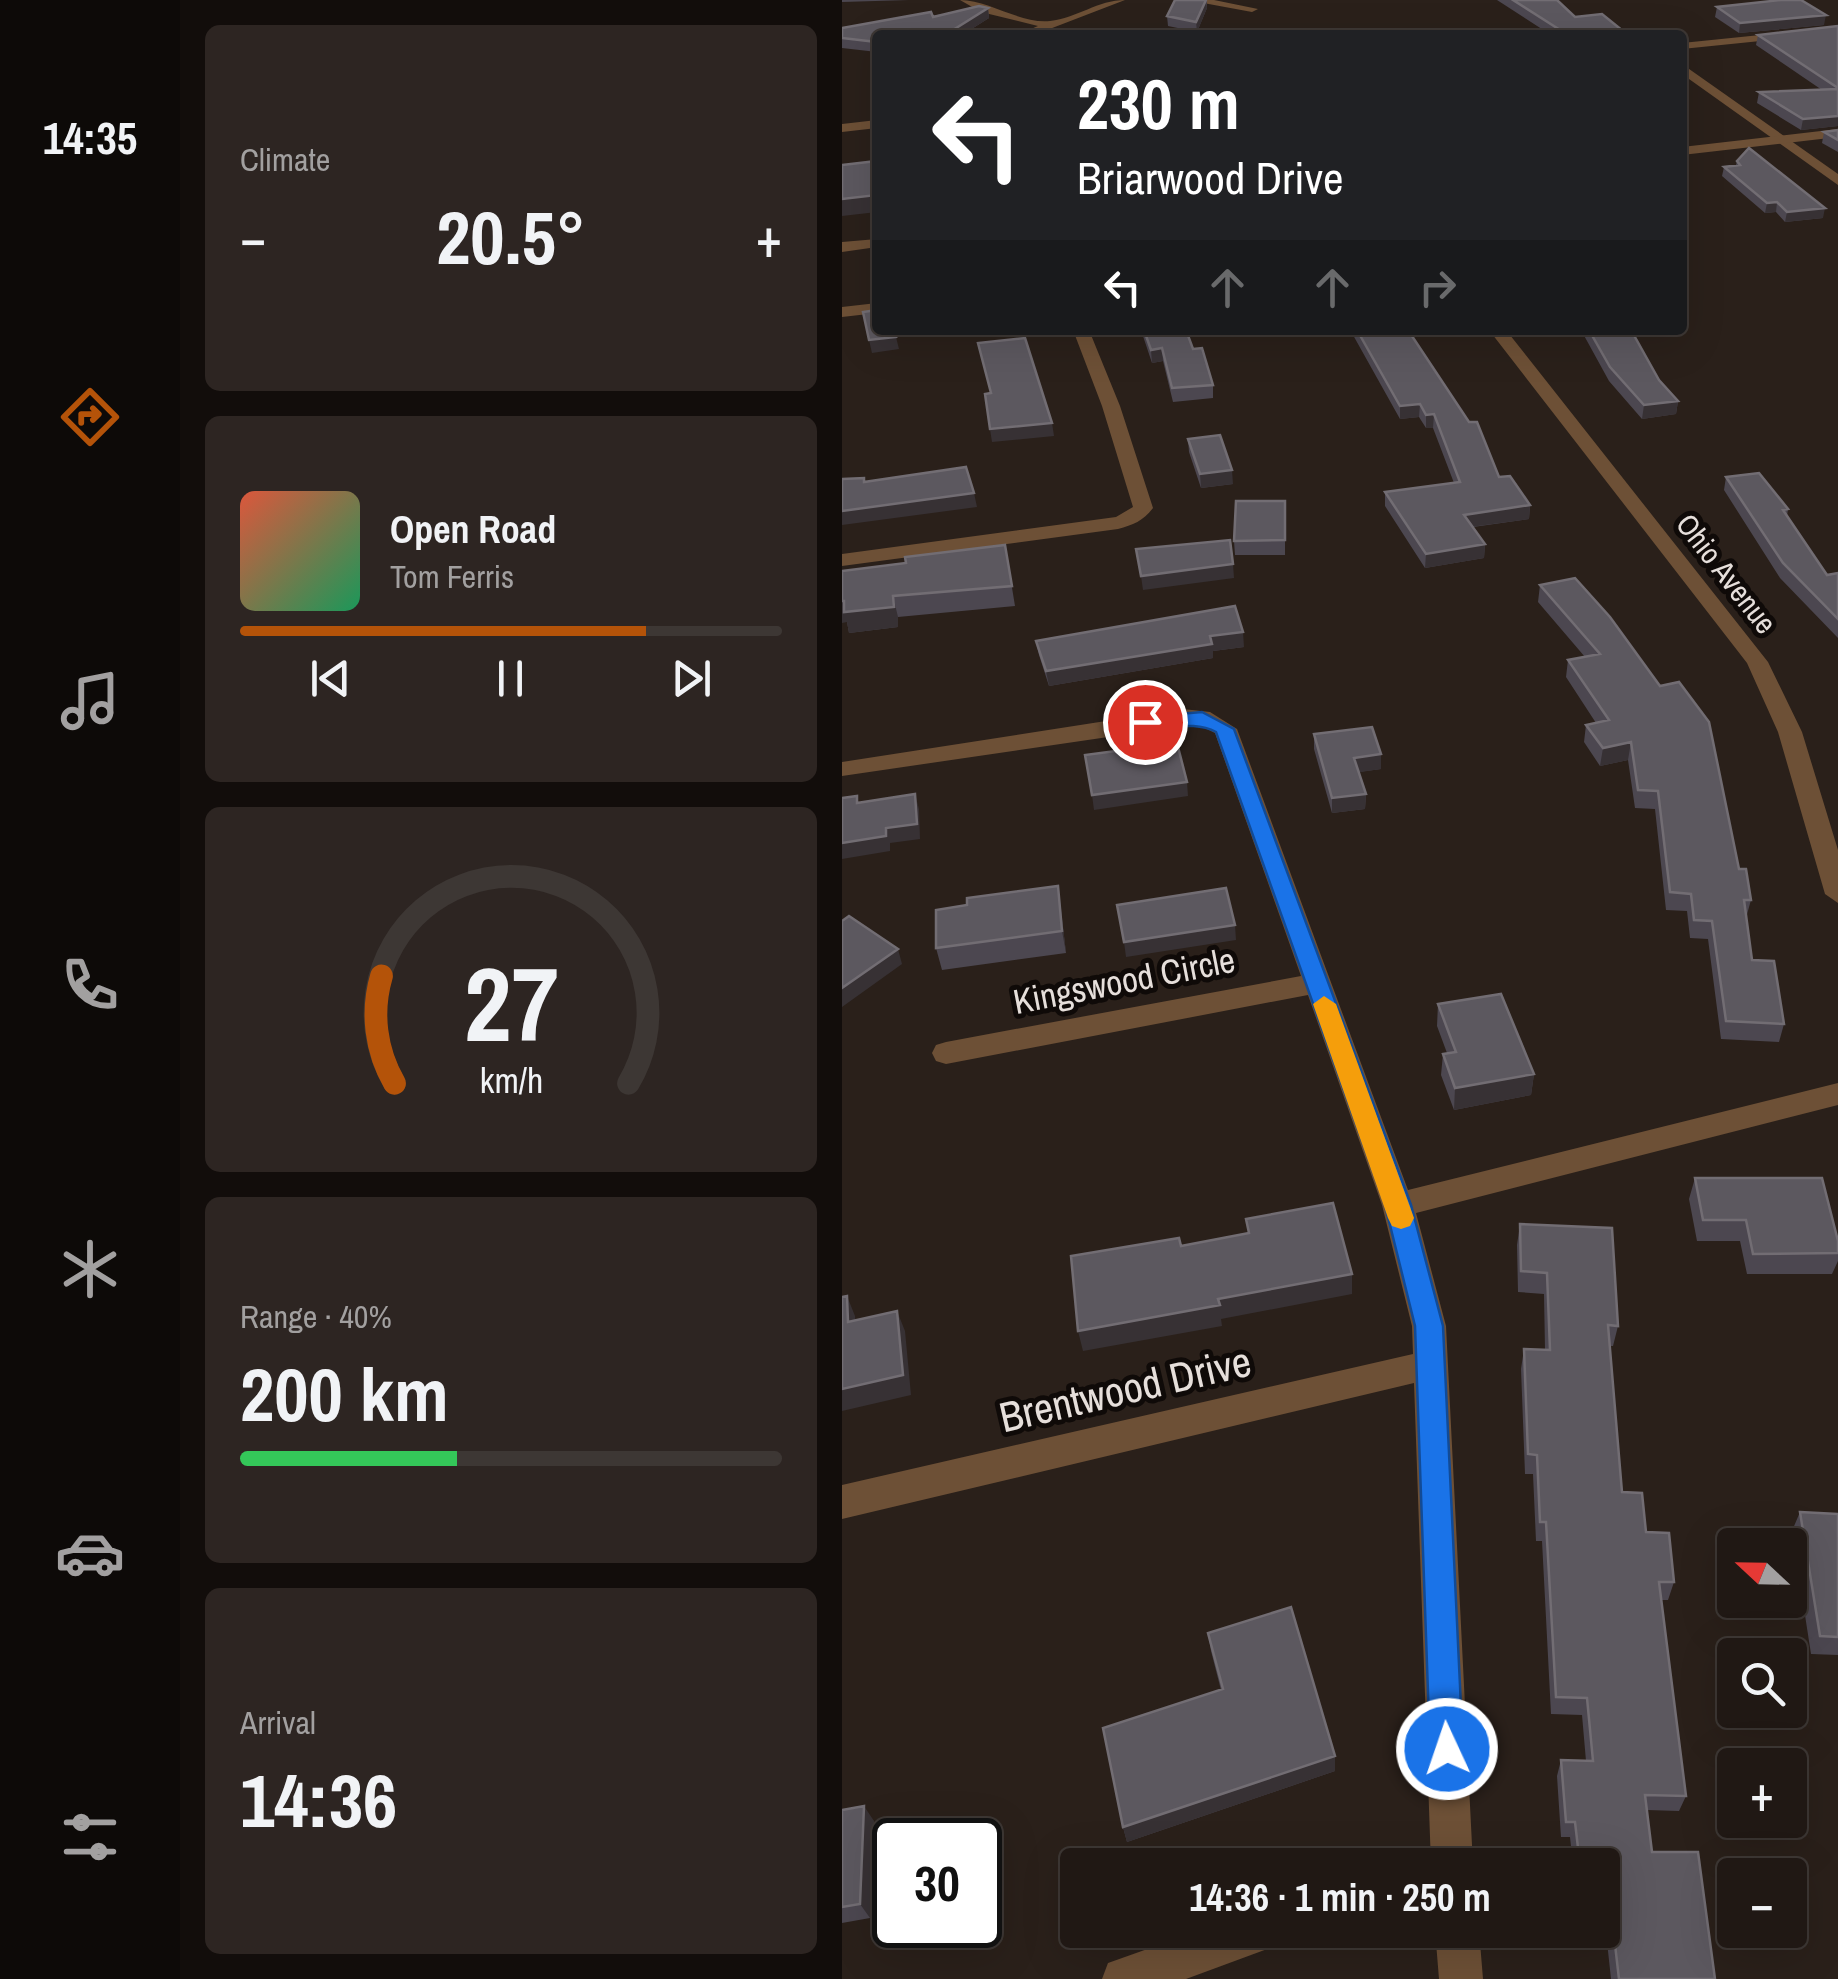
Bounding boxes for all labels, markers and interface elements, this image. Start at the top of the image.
text: 230 m [1077,57,1240,151]
icon: left [912,70,1042,200]
text: 14:35 [43,107,137,168]
text: Climate [240,138,330,181]
text: Briarwood Drive [1077,147,1344,208]
text: 20.5° [436,186,586,287]
text: − [240,200,266,274]
text: + [756,200,782,274]
icon: left [1095,260,1150,315]
icon: ahead [1200,260,1255,315]
icon: ahead [1305,260,1360,315]
icon: right [1410,260,1465,315]
icon: directions [55,382,125,452]
text: Open Road [390,504,556,555]
street label: Ohio Avenue [1667,505,1786,642]
text: Tom Ferris [390,555,514,598]
icon: previous [303,651,358,706]
icon: pause [483,651,538,706]
icon: next [664,651,719,706]
icon: music [55,666,125,736]
pin [1103,680,1188,765]
icon: arrive [1118,695,1173,750]
text: 27 [464,933,558,1073]
street label: Kingswood Circle [1009,936,1239,1025]
icon: phone [55,950,125,1020]
text: km/h [479,1056,543,1104]
icon: climate [55,1234,125,1304]
text: Range · 40% [240,1295,392,1338]
street label: Brentwood Drive [994,1333,1256,1445]
text: 200 km [240,1343,449,1444]
icon: car [55,1518,125,1588]
north arrow [1717,1528,1807,1618]
map controls [1717,1528,1807,1948]
button: search [1717,1638,1807,1728]
position arrow [1395,1697,1499,1801]
text: Arrival [240,1701,316,1744]
button: + [1717,1748,1807,1838]
text: 14:36 [240,1749,397,1850]
icon: filters [55,1802,125,1872]
speed limit sign: 30 [872,1818,1002,1948]
button: − [1717,1858,1807,1948]
text: 14:36 · 1 min · 250 m [1189,1872,1491,1923]

